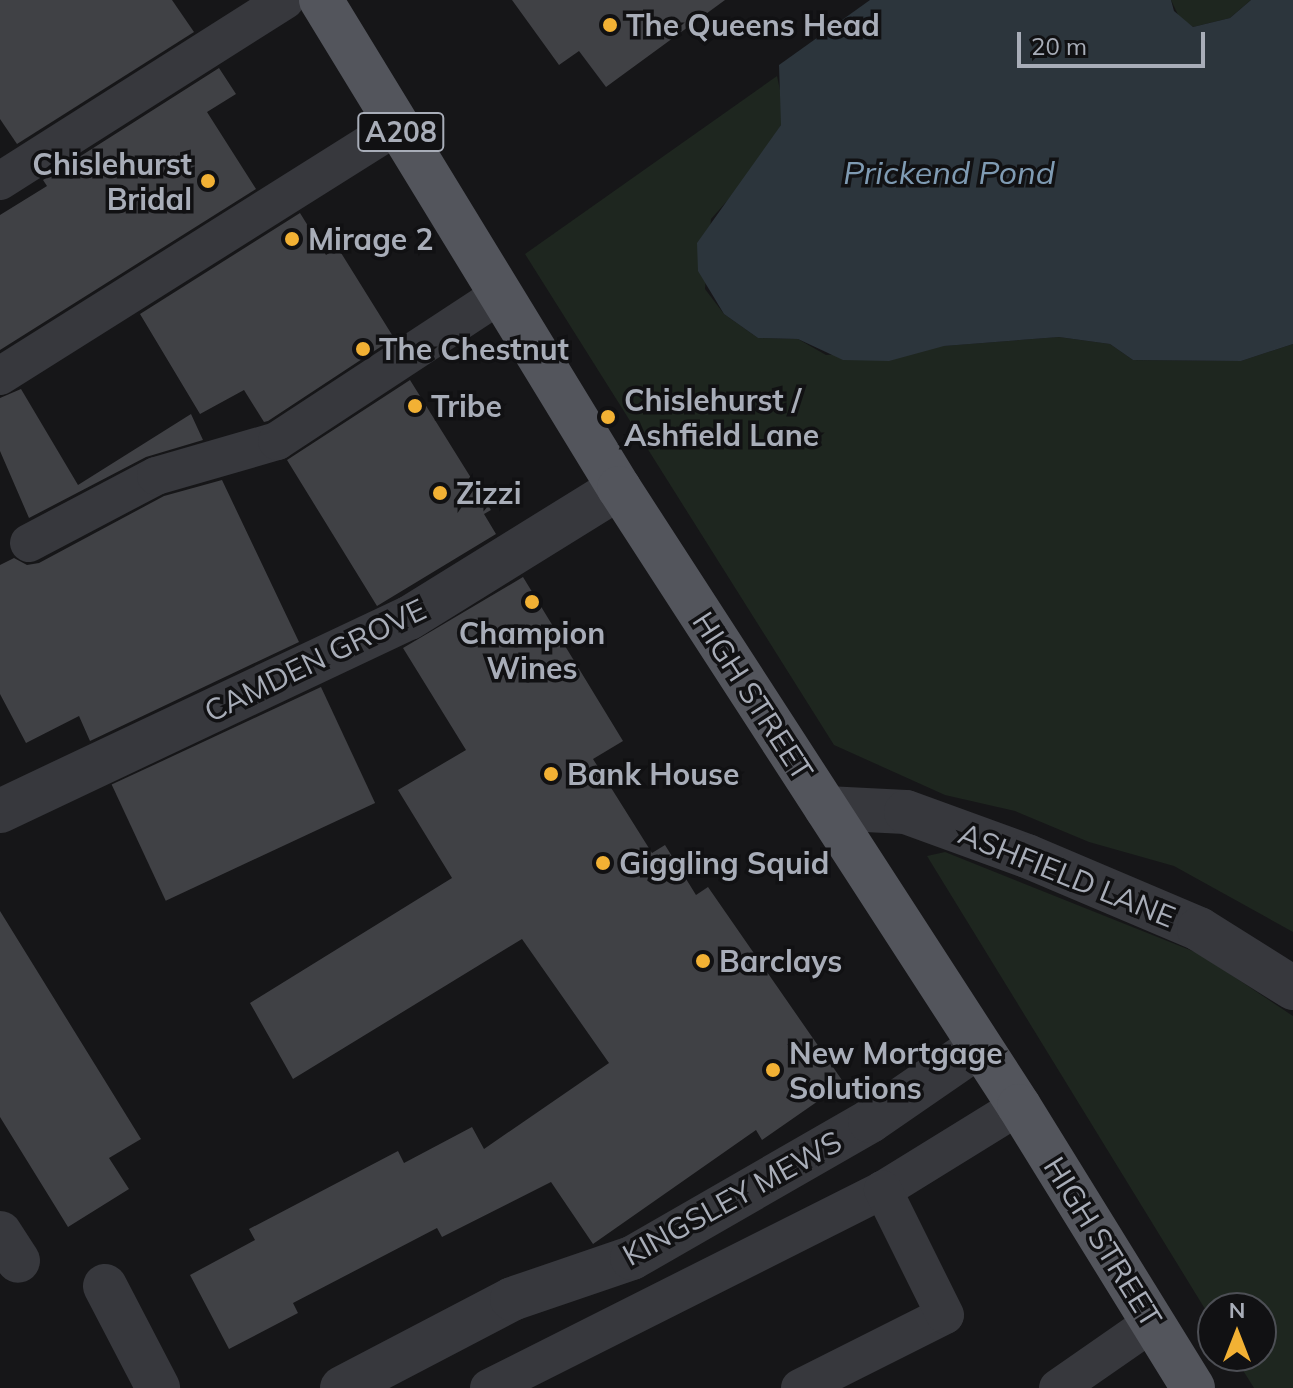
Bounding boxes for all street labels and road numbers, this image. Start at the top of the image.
road number: A208 [357,108,445,156]
street label: CAMDEN GROVE [198,591,432,729]
street label: HIGH STREET [685,605,821,787]
street label: ASHFIELD LANE [954,815,1180,935]
street label: KINGSLEY MEWS [616,1123,848,1273]
street label: HIGH STREET [1036,1150,1170,1334]

